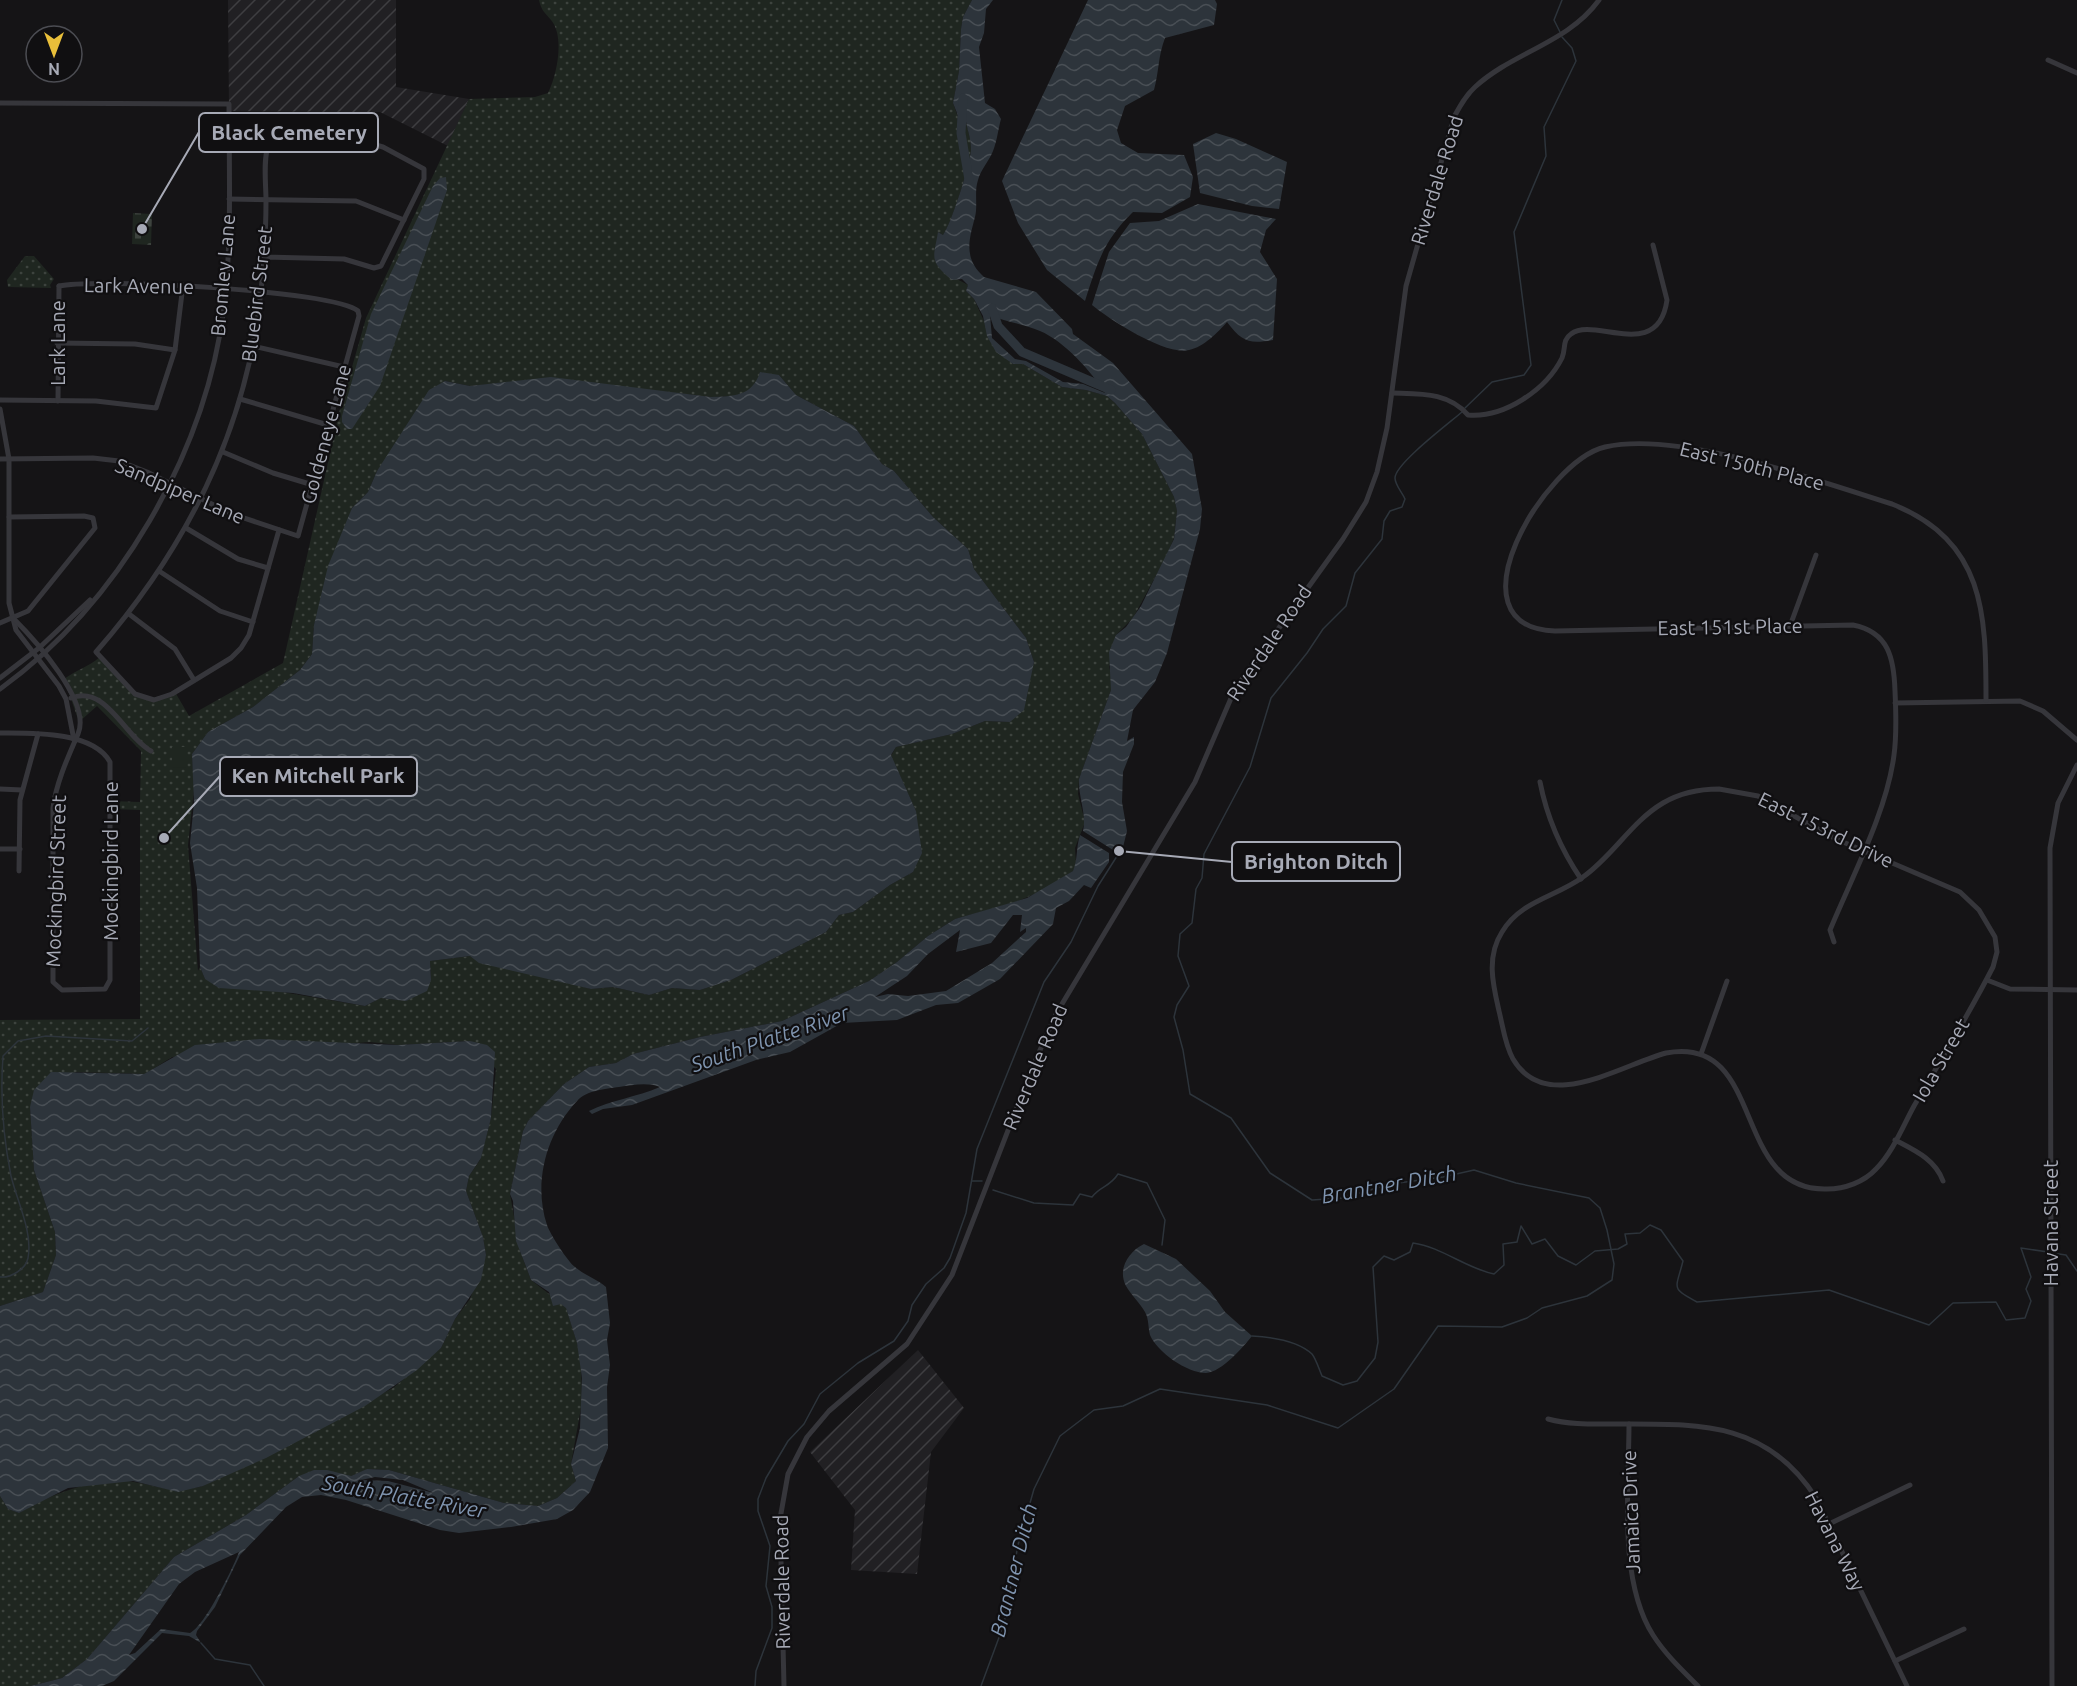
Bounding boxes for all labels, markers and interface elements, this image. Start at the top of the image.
north arrow [24,24,84,84]
text: N [48,60,60,78]
street label: Riverdale Road [1406,112,1467,248]
callout: Black Cemetery [199,113,378,152]
text: Black Cemetery [211,120,367,144]
street label: Bromley Lane [206,213,239,337]
street label: Bluebird Street [237,225,276,363]
street label: Lark Avenue [84,273,194,298]
street label: Lark Lane [46,300,69,386]
street label: Goldeneye Lane [296,362,355,506]
street label: East 150th Place [1677,436,1827,495]
street label: Sandpiper Lane [112,453,248,528]
street label: Riverdale Road [1221,581,1316,705]
street label: East 151st Place [1657,614,1803,639]
callout: Ken Mitchell Park [220,757,417,796]
text: Ken Mitchell Park [231,763,405,787]
street label: Mockingbird Lane [99,781,122,941]
street label: East 153rd Drive [1755,787,1898,872]
street label: Mockingbird Street [41,794,70,968]
callout: Brighton Ditch [1232,842,1400,881]
text: Brighton Ditch [1244,849,1388,873]
water label: South Platte River [686,999,853,1077]
street label: Riverdale Road [998,1000,1071,1133]
street label: Iola Street [1907,1014,1974,1106]
water label: Brantner Ditch [1319,1160,1458,1208]
street label: Havana Street [2039,1160,2062,1286]
street label: Jamaica Drive [1617,1450,1644,1574]
water label: South Platte River [319,1470,489,1522]
street label: Havana Way [1801,1487,1870,1595]
water label: Brantner Ditch [985,1500,1041,1639]
street label: Riverdale Road [769,1515,794,1649]

